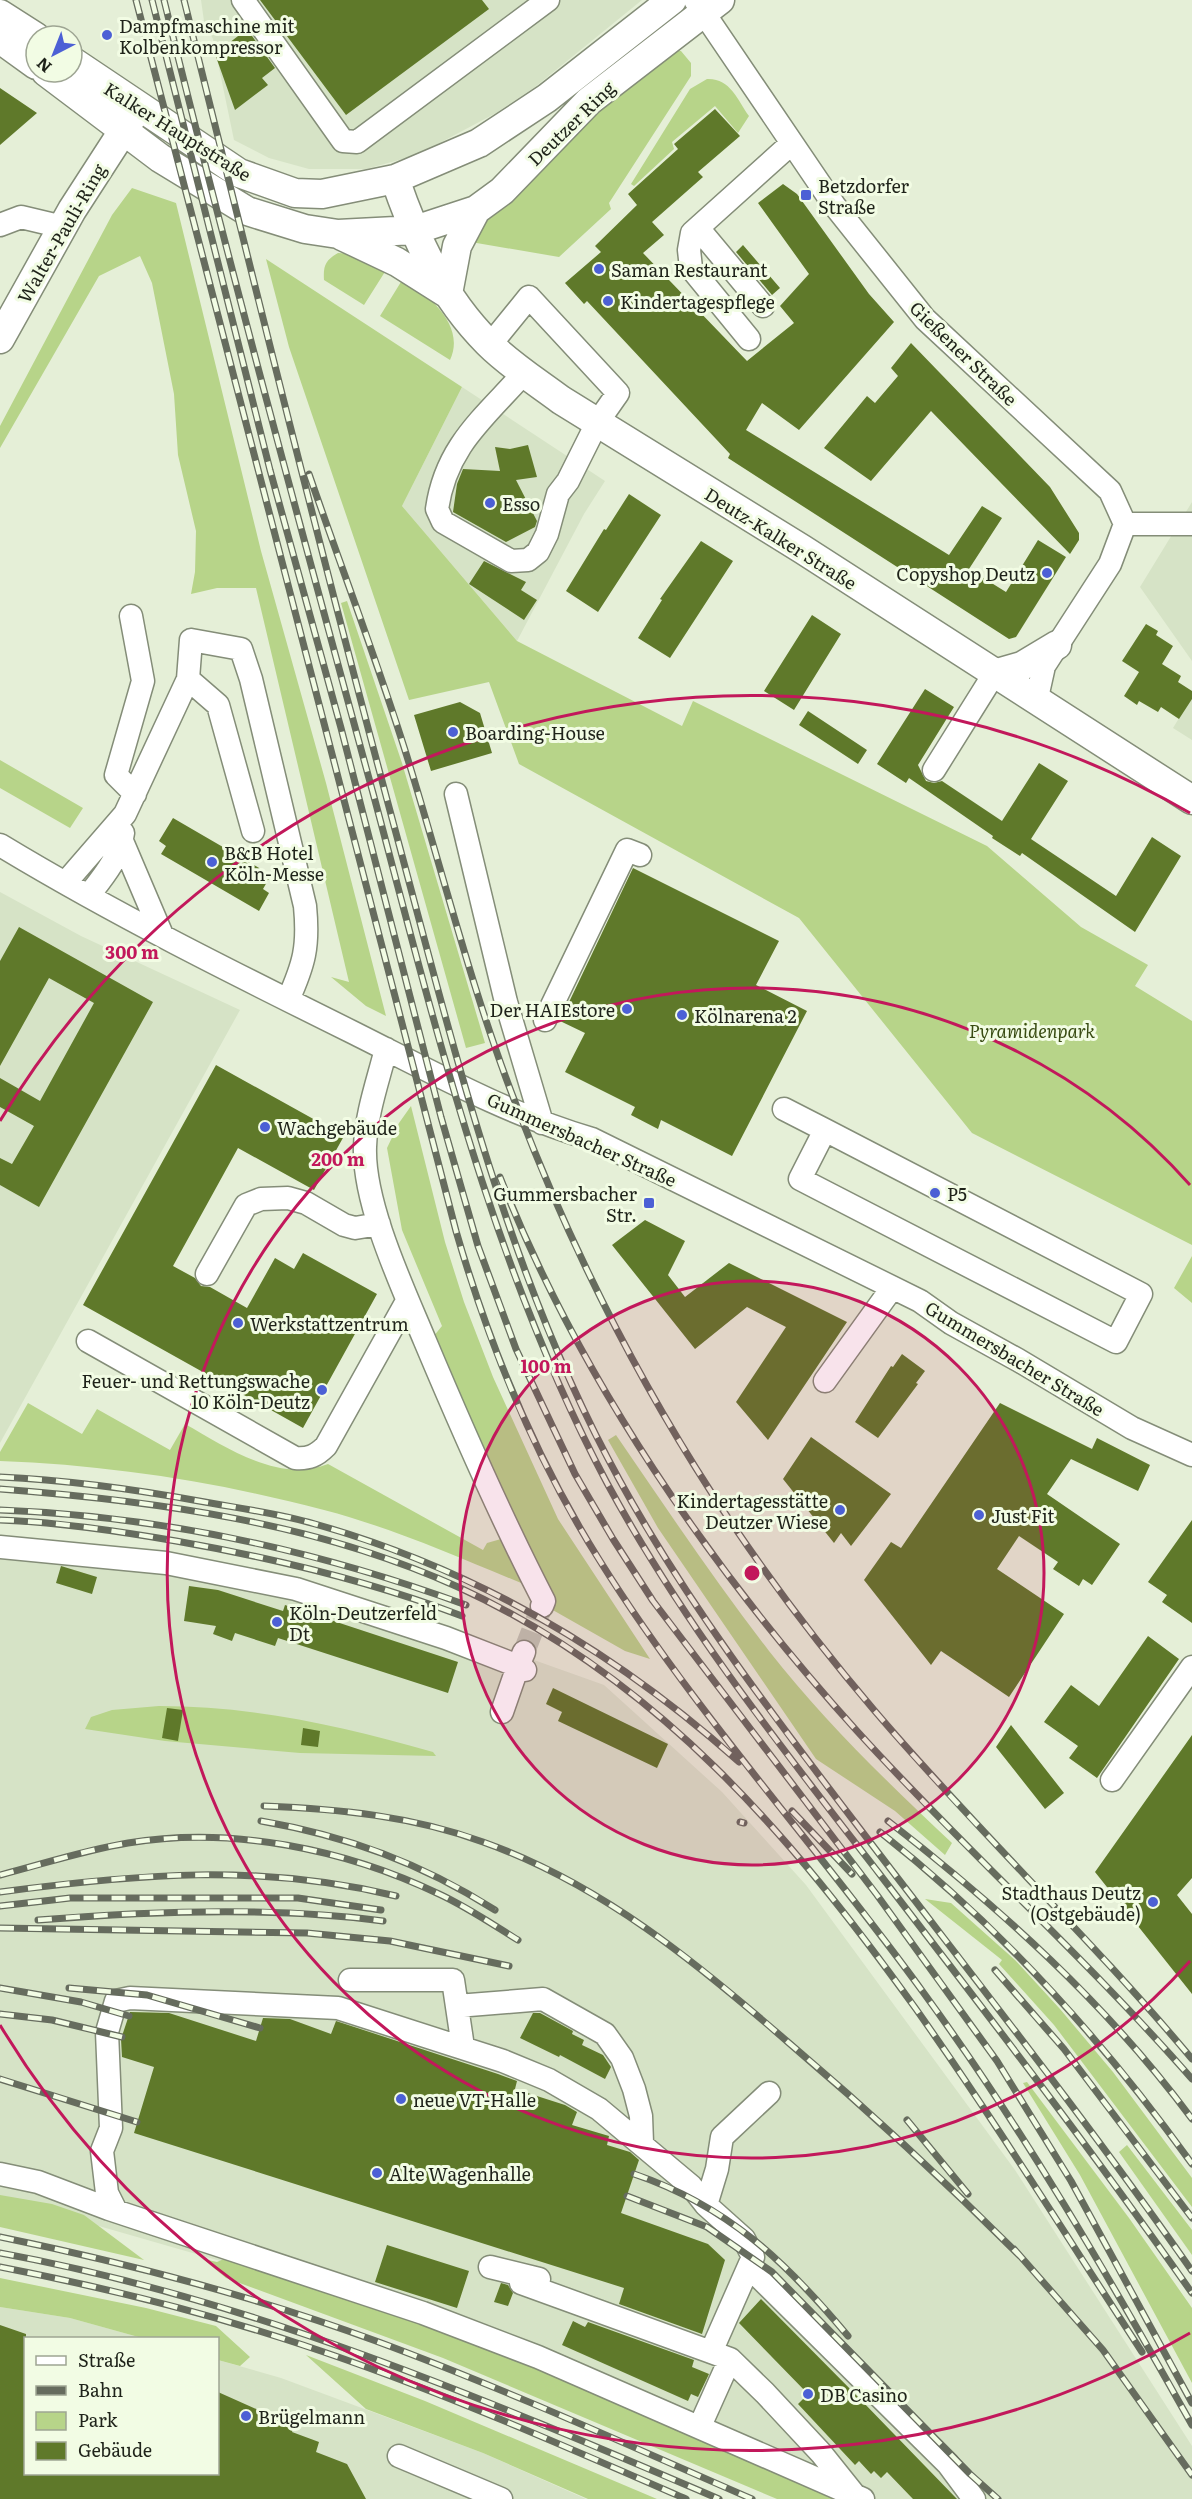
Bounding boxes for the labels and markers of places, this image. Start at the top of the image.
place label: Dampfmaschine mit Kolbenkompressor [119,12,295,60]
marker: Dampfmaschine mit Kolbenkompressor [100,28,114,42]
place label: Betzdorfer Straße [818,172,910,220]
marker: Betzdorfer Straße [799,188,813,202]
place label: Saman Restaurant [611,256,768,283]
marker: Saman Restaurant [592,262,606,276]
place label: Kindertagespflege [620,288,775,315]
marker: Kindertagespflege [601,294,615,308]
place label: Esso [502,490,540,517]
marker: Esso [483,496,497,510]
place label: Copyshop Deutz [896,560,1035,587]
marker: Copyshop Deutz [1040,566,1054,580]
place label: Boarding-House [465,719,605,746]
marker: Boarding-House [446,725,460,739]
place label: B&B Hotel Köln-Messe [224,839,324,887]
marker: B&B Hotel Köln-Messe [205,855,219,869]
place label: Der HAIEstore [490,996,615,1023]
marker: Der HAIEstore [620,1002,634,1016]
place label: Kölnarena 2 [694,1002,797,1029]
marker: Kölnarena 2 [675,1008,689,1022]
place label: Wachgebäude [277,1114,397,1141]
marker: Wachgebäude [258,1120,272,1134]
place label: Gummersbacher Str. [493,1180,637,1228]
place label: P5 [947,1180,967,1207]
marker: P5 [928,1186,942,1200]
marker: Gummersbacher Str. [642,1196,656,1210]
place label: Werkstattzentrum [250,1310,409,1337]
marker: Werkstattzentrum [231,1316,245,1330]
place label: Feuer- und Rettungswache 10 Köln-Deutz [81,1367,310,1415]
marker: Feuer- und Rettungswache 10 Köln-Deutz [315,1383,329,1397]
place label: Kindertagesstätte Deutzer Wiese [676,1487,828,1535]
place label: Just Fit [991,1502,1055,1529]
marker: Kindertagesstätte Deutzer Wiese [833,1503,847,1517]
marker: Just Fit [972,1508,986,1522]
centre of rings [742,1563,762,1583]
place label: Köln-Deutzerfeld Dt [289,1599,437,1647]
marker: Köln-Deutzerfeld Dt [270,1615,284,1629]
place label: Stadthaus Deutz (Ostgebäude) [1001,1879,1141,1927]
marker: Stadthaus Deutz (Ostgebäude) [1146,1895,1160,1909]
place label: neue VT-Halle [413,2086,536,2113]
marker: neue VT-Halle [394,2092,408,2106]
place label: Alte Wagenhalle [389,2160,531,2187]
marker: Alte Wagenhalle [370,2166,384,2180]
place label: DB Casino [820,2381,908,2408]
marker: DB Casino [801,2387,815,2401]
place label: Brügelmann [258,2403,365,2430]
marker: Brügelmann [239,2409,253,2423]

